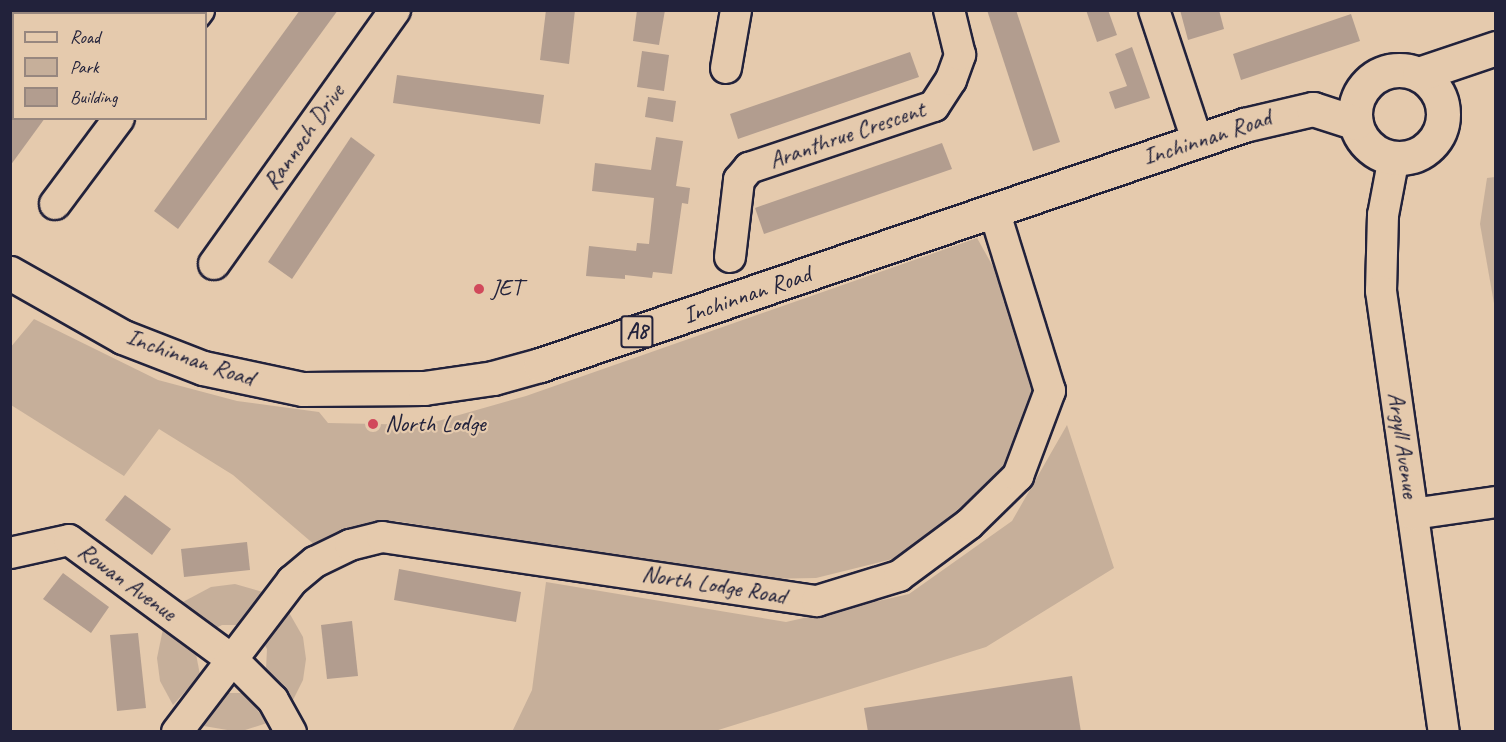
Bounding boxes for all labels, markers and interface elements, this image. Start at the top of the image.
legend [12,12,207,120]
text: Road [70,26,100,48]
text: Park [70,56,99,78]
street label: Rannoch Drive [257,79,351,195]
text: Building [70,86,117,108]
street label: Aranthrue Crescent [765,95,929,175]
street label: Inchinnan Road [1140,104,1274,172]
street label: Inchinnan Road [680,260,814,330]
place label: JET [491,275,522,303]
marker: JET [472,282,486,296]
road number: A8 [619,313,655,351]
street label: Inchinnan Road [123,323,257,393]
street label: Argyll Avenue [1381,390,1425,500]
place label: North Lodge [385,410,486,438]
marker: North Lodge [366,417,380,431]
street label: Rowan Avenue [72,537,182,627]
street label: North Lodge Road [639,559,789,611]

